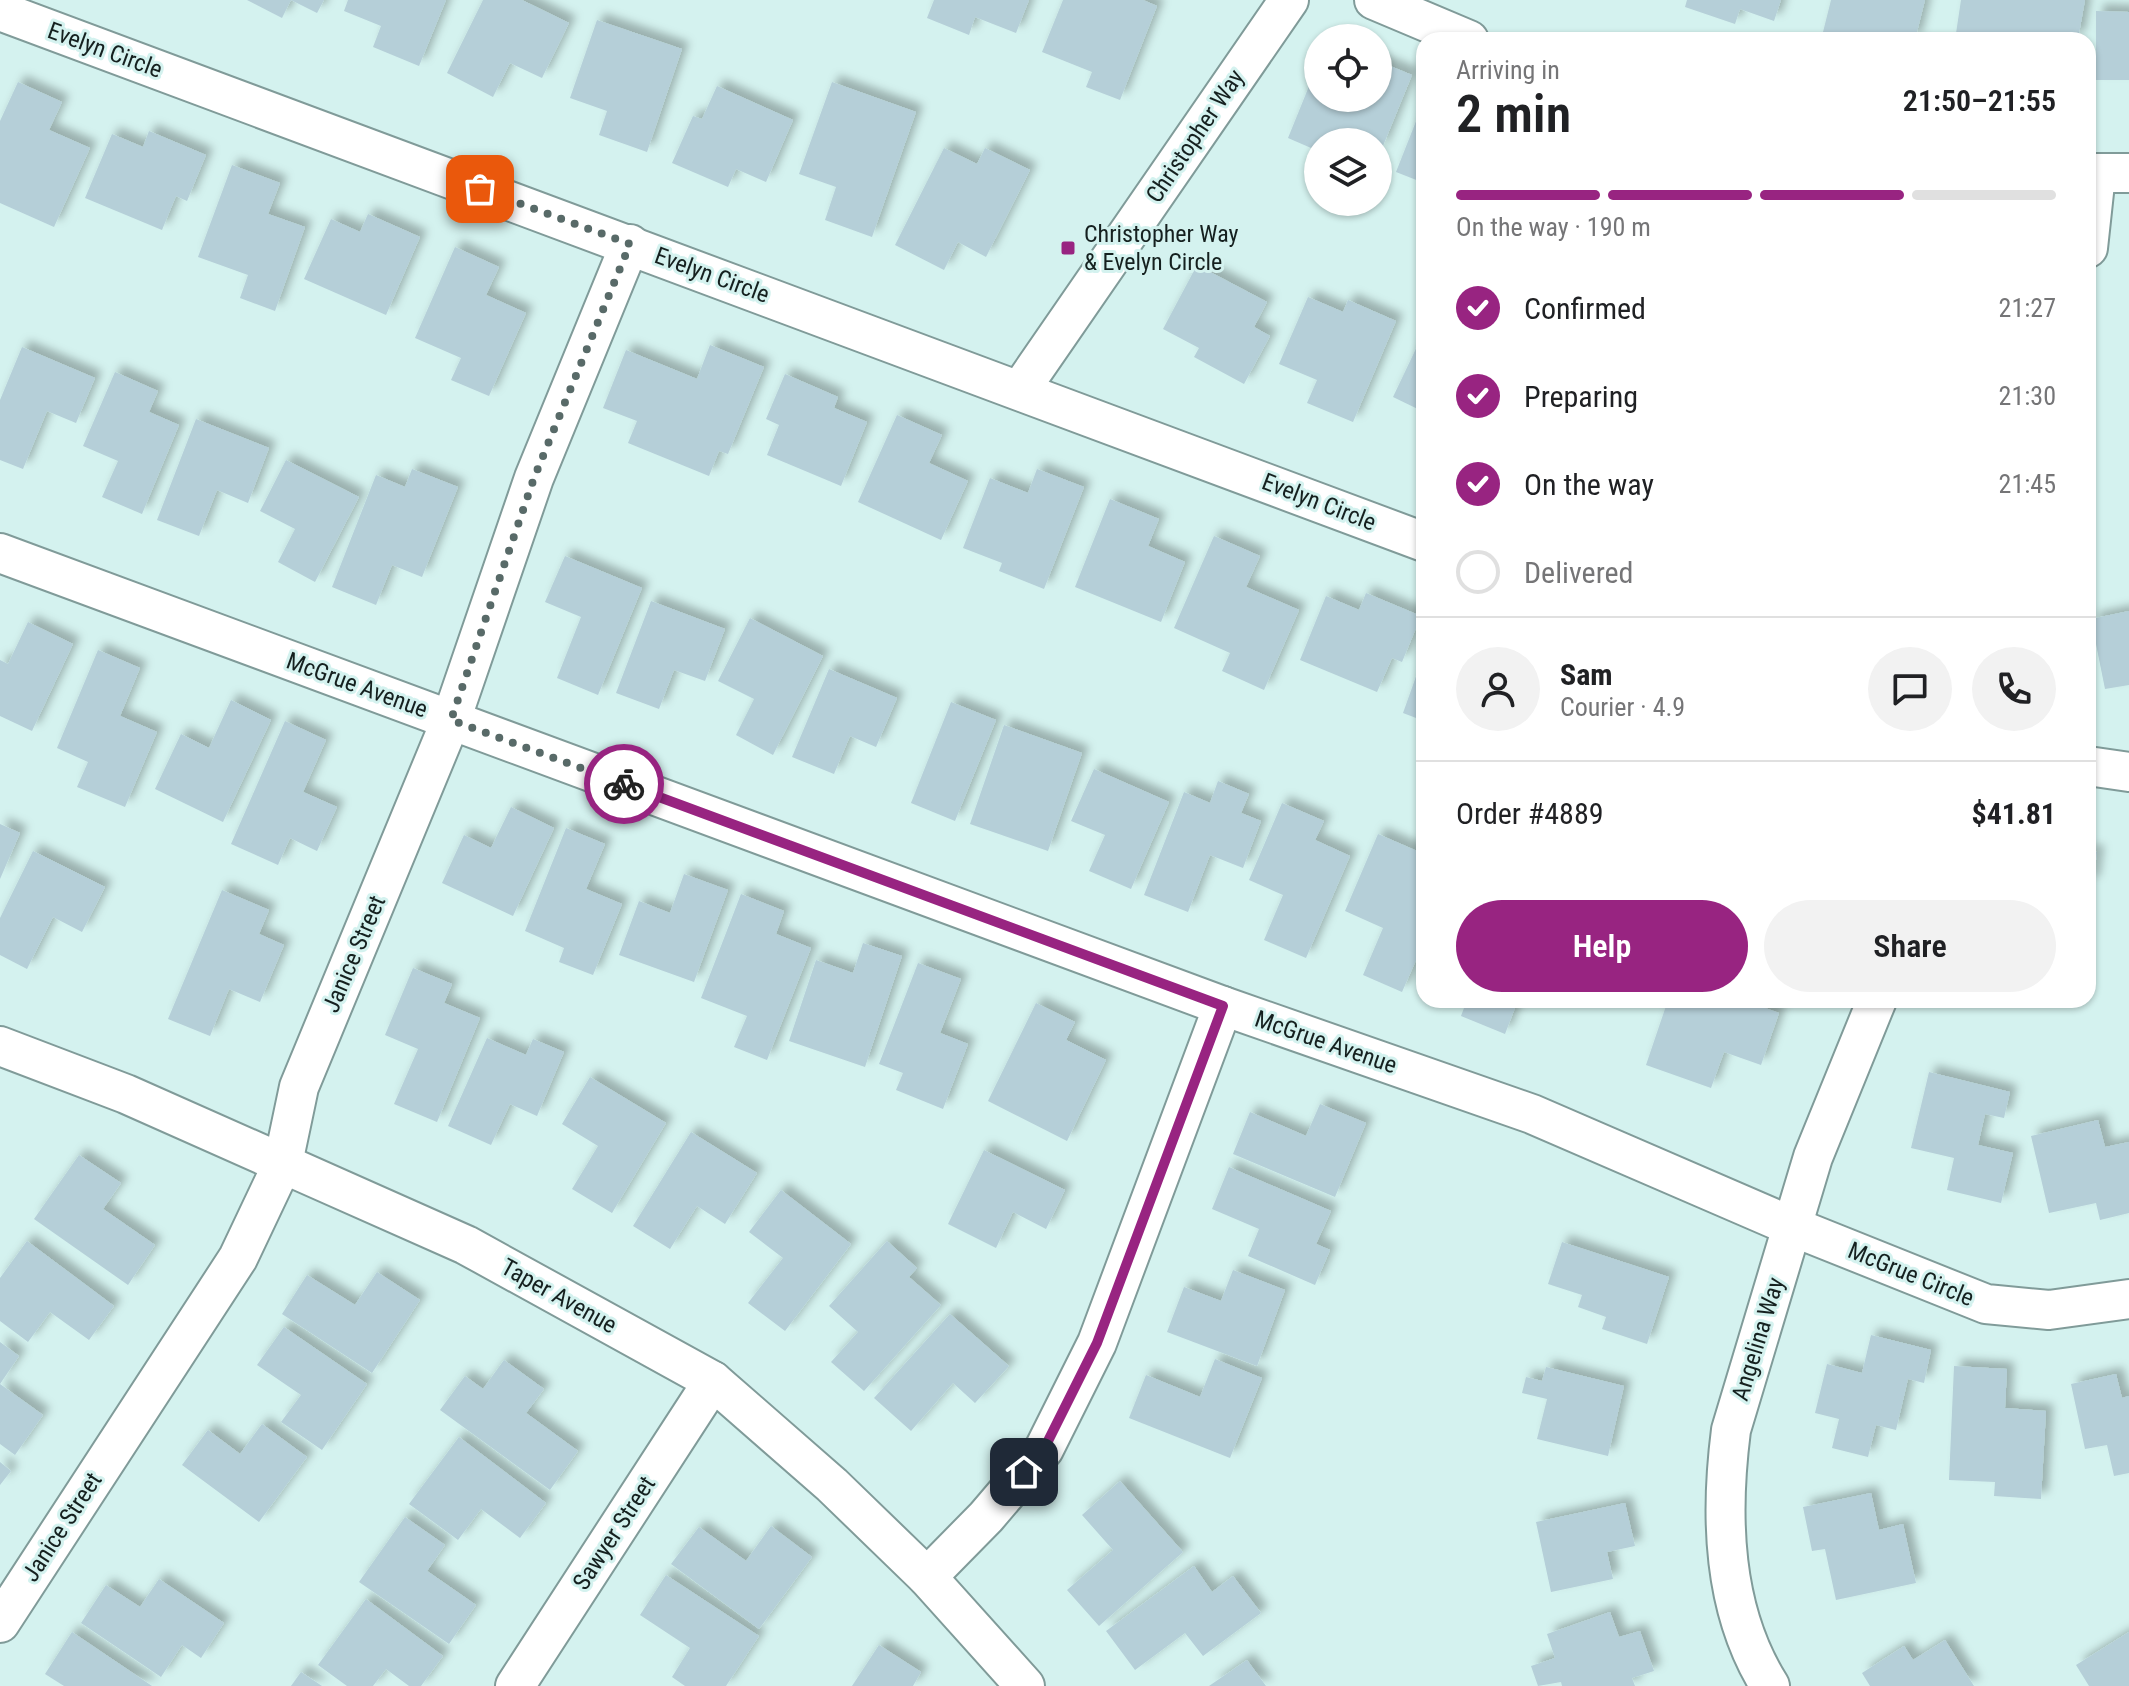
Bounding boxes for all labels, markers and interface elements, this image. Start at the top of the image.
street label: Evelyn Circle [44,16,166,84]
map controls [1304,24,1392,216]
button: locate [1304,24,1392,112]
text: Arriving in [1456,55,1560,85]
street label: Christopher Way [1140,64,1250,208]
text: 21:50–21:55 [1903,83,2056,118]
text: 2 min [1456,84,1571,145]
button: layers [1304,128,1392,216]
pin [446,155,514,223]
icon: bag [458,167,502,211]
text: On the way · 190 m [1456,212,1651,242]
place label: Christopher Way & Evelyn Circle [1084,220,1239,276]
marker: Christopher Way & Evelyn Circle [1059,239,1077,257]
street label: Evelyn Circle [651,241,773,309]
icon: check [1456,286,1500,330]
text: Confirmed [1524,291,1646,326]
text: 21:27 [1999,293,2056,323]
icon: check [1456,374,1500,418]
text: Preparing [1524,379,1638,414]
text: 21:30 [1999,381,2056,411]
icon: check [1456,462,1500,506]
street label: Evelyn Circle [1258,467,1380,537]
text: On the way [1524,467,1654,502]
text: 21:45 [1999,469,2056,499]
text: Delivered [1524,555,1633,590]
street label: McGrue Avenue [283,647,431,723]
button: person [1456,647,1540,731]
button: chat [1868,647,1952,731]
button: phone [1972,647,2056,731]
text: Sam [1560,657,1613,692]
text: Courier · 4.9 [1560,692,1685,722]
courier [584,744,664,824]
icon: bike [602,762,646,806]
text: Order #4889 [1456,796,1604,831]
text: $41.81 [1971,796,2056,831]
street label: Janice Street [317,891,391,1017]
button: Help [1456,900,1748,992]
button: Share [1764,900,2056,992]
street label: McGrue Avenue [1251,1005,1401,1079]
street label: McGrue Circle [1844,1236,1978,1312]
street label: Taper Avenue [496,1253,622,1339]
street label: Angelina Way [1726,1274,1790,1404]
pin [990,1438,1058,1506]
icon: home [1002,1450,1046,1494]
street label: Janice Street [16,1467,108,1587]
street label: Sawyer Street [567,1471,661,1595]

